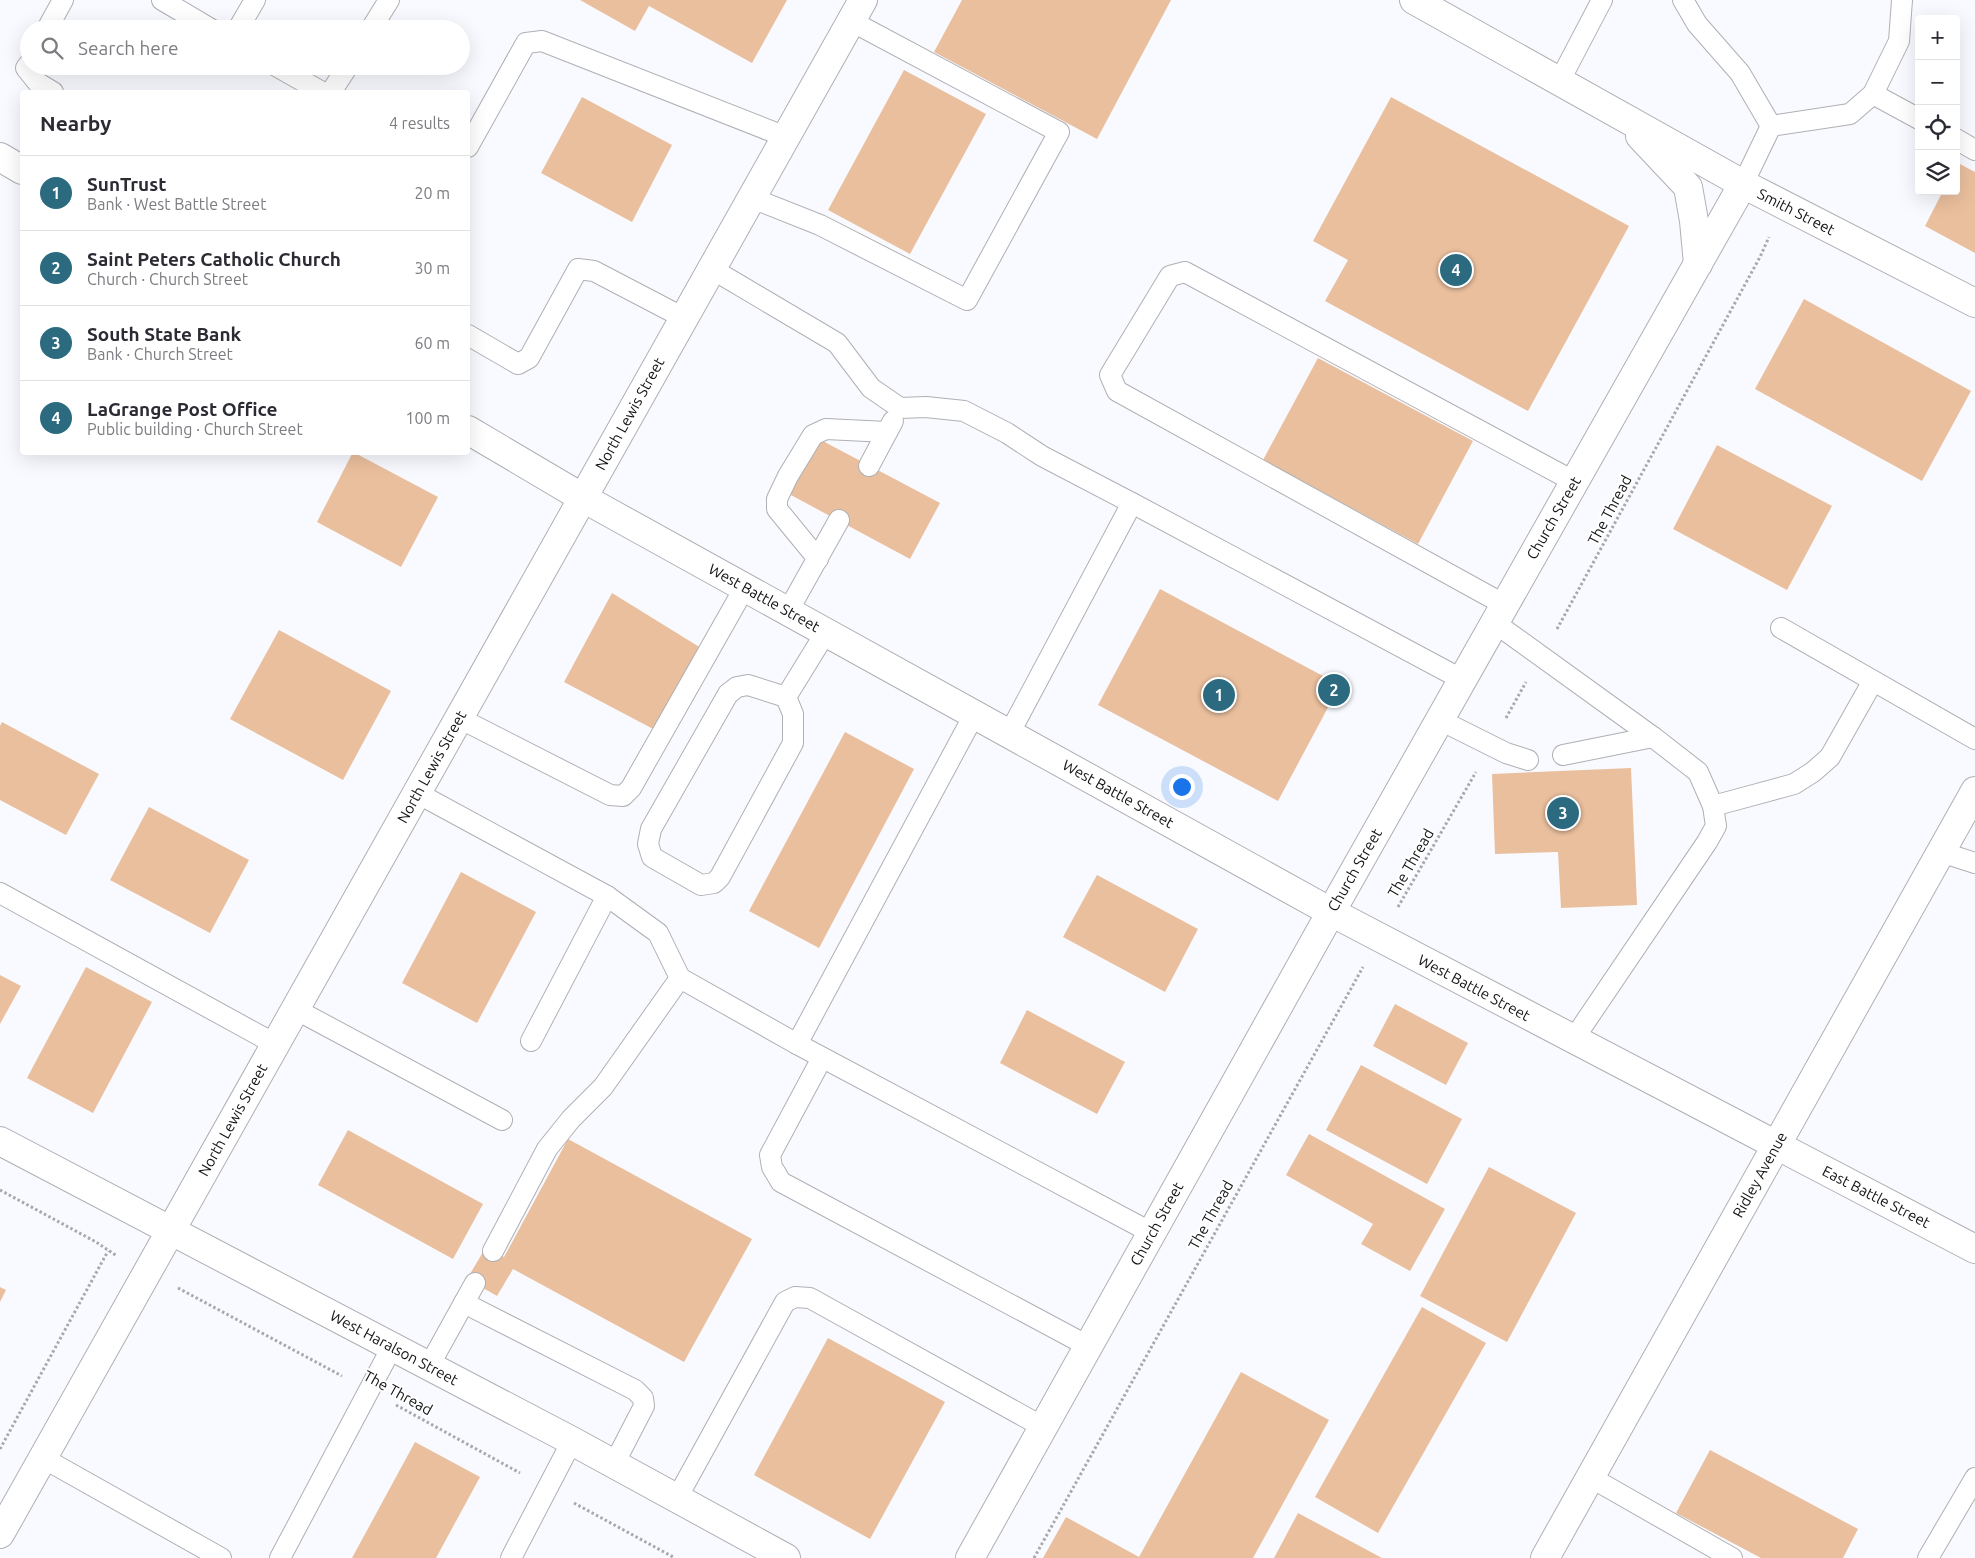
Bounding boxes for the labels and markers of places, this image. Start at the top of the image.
pin: 4 [1440,251,1472,289]
pin: 2 [1318,671,1350,709]
pin: 1 [1203,676,1235,714]
pin: 3 [1547,794,1579,832]

